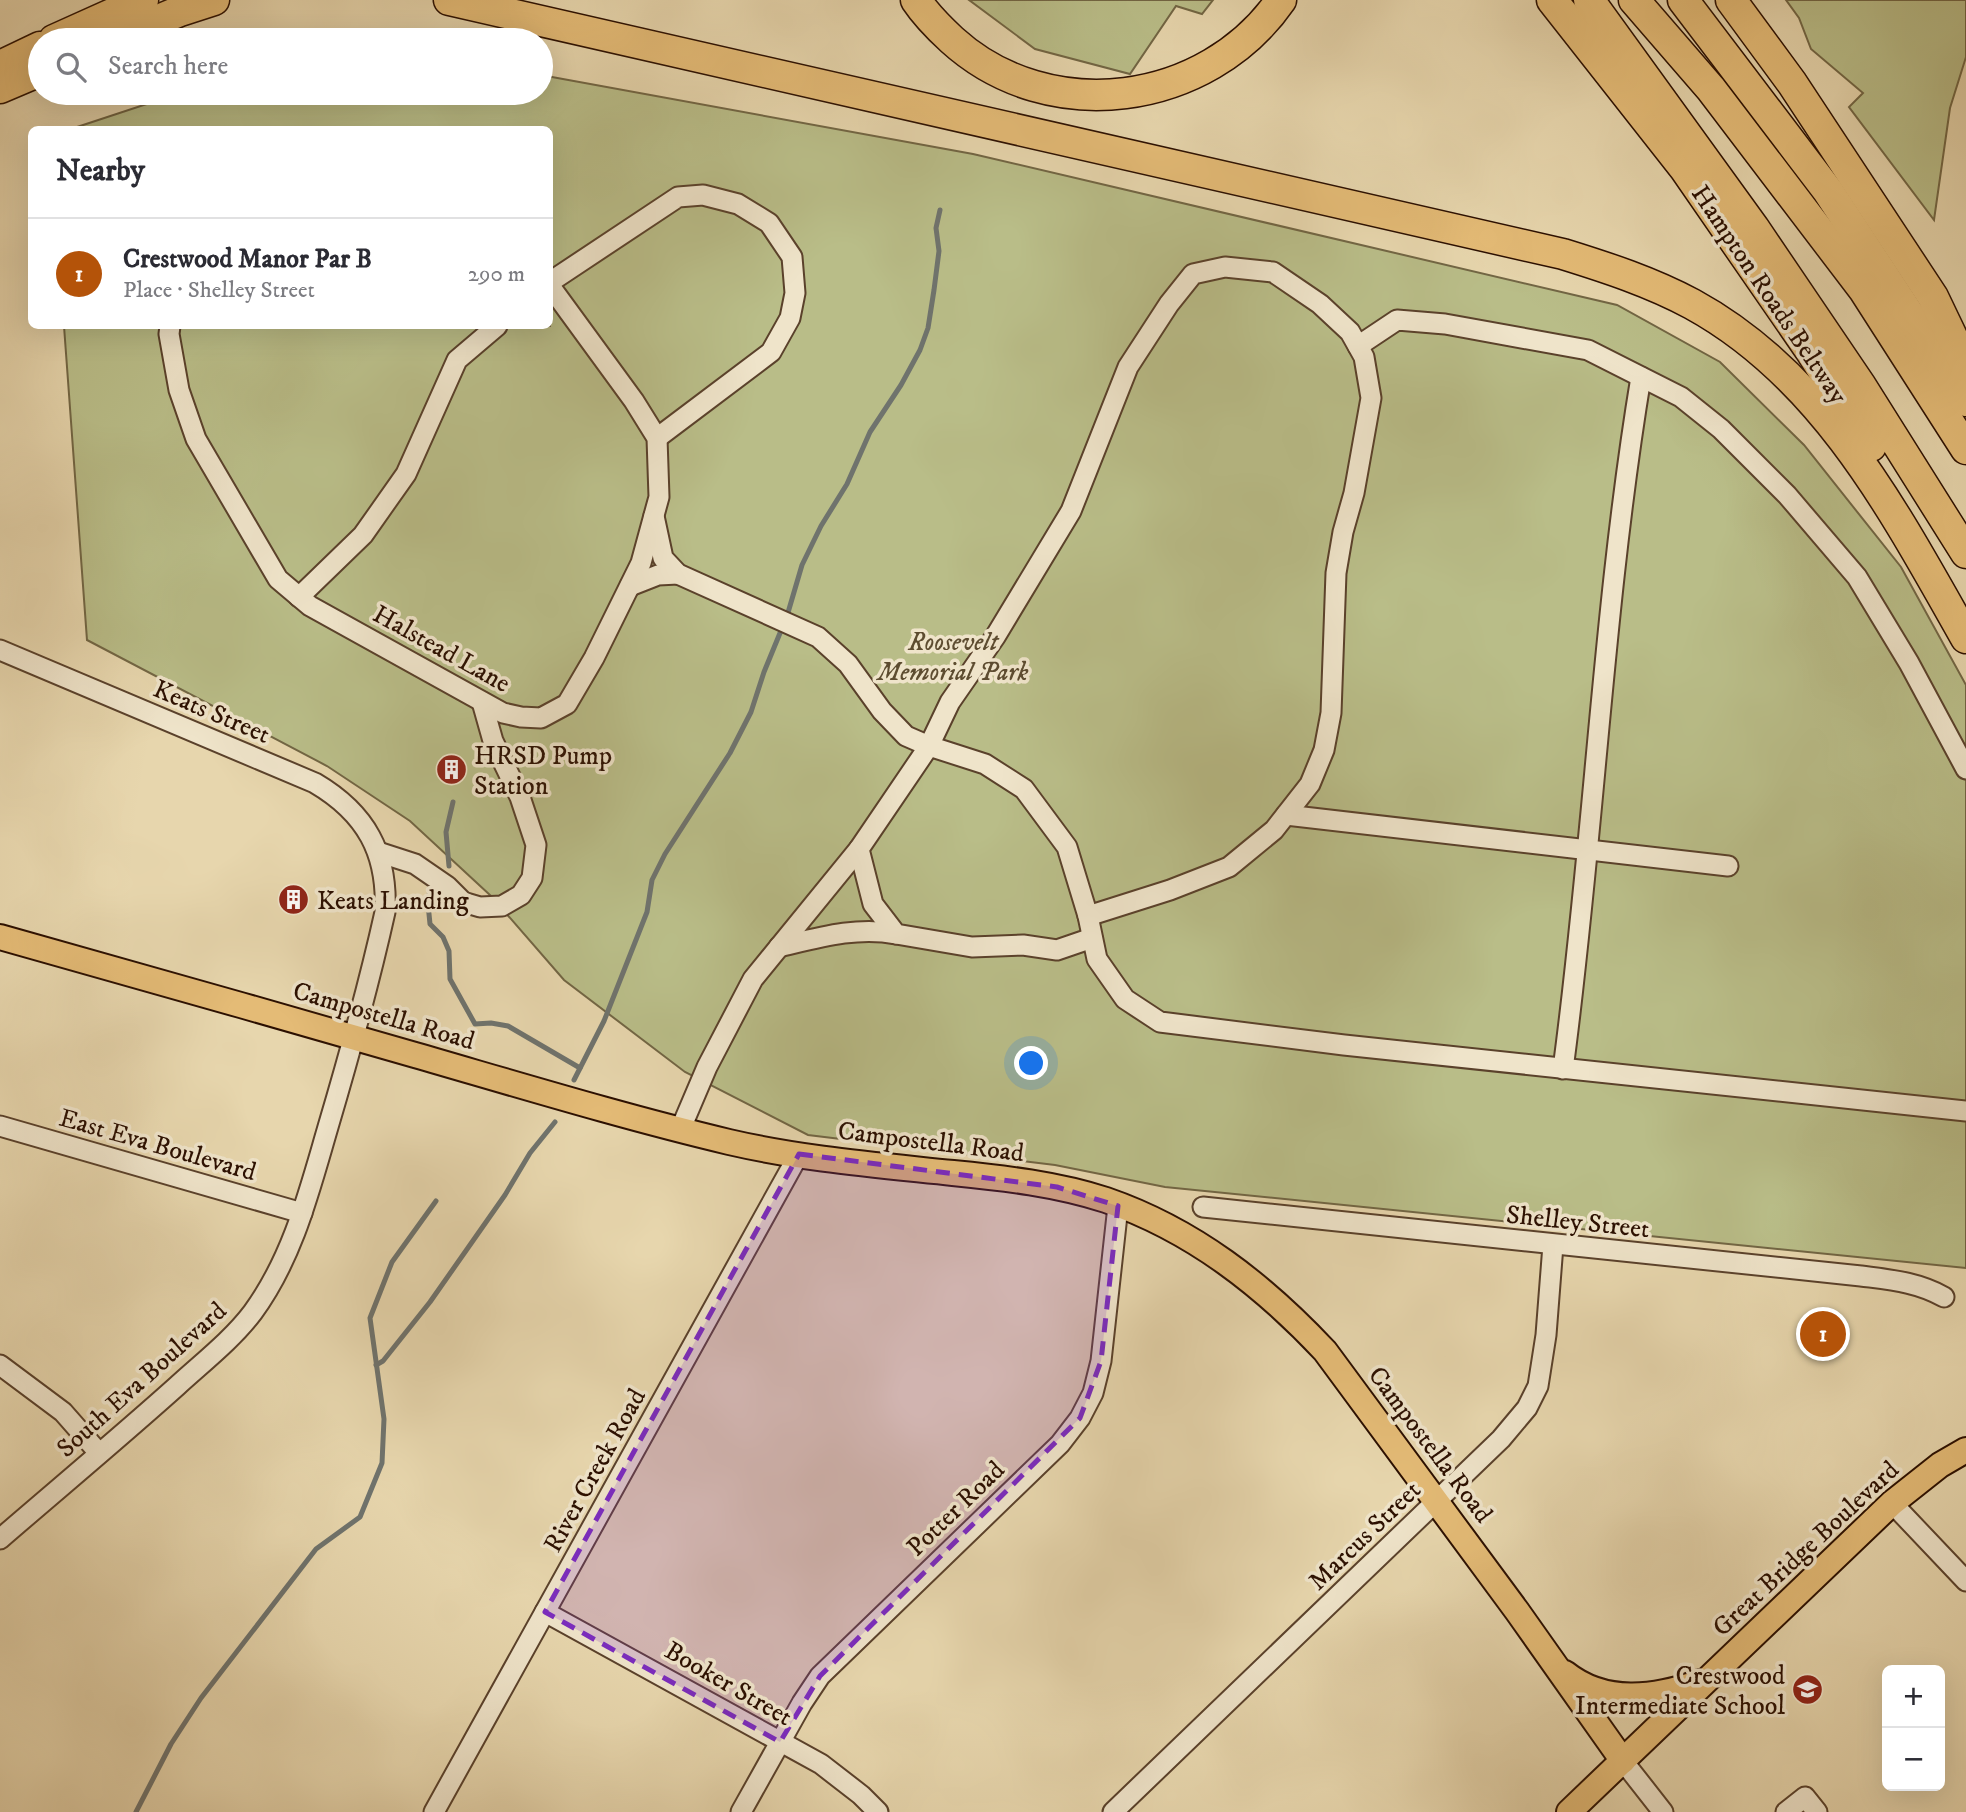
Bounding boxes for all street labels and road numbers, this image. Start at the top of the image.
street label: Hampton Roads Beltway [1683,179,1855,411]
street label: Halstead Lane [367,598,516,701]
street label: Keats Street [148,673,275,752]
street label: Campostella Road [289,975,478,1058]
street label: East Eva Boulevard [55,1102,260,1189]
street label: Campostella Road [836,1115,1026,1170]
street label: Shelley Street [1505,1199,1651,1246]
street label: South Eva Boulevard [50,1295,234,1465]
street label: Campostella Road [1360,1360,1499,1530]
street label: River Creek Road [537,1383,654,1558]
street label: Potter Road [900,1454,1012,1564]
street label: Great Bridge Boulevard [1706,1454,1906,1644]
street label: Marcus Street [1302,1474,1428,1598]
street label: Booker Street [659,1635,798,1734]

